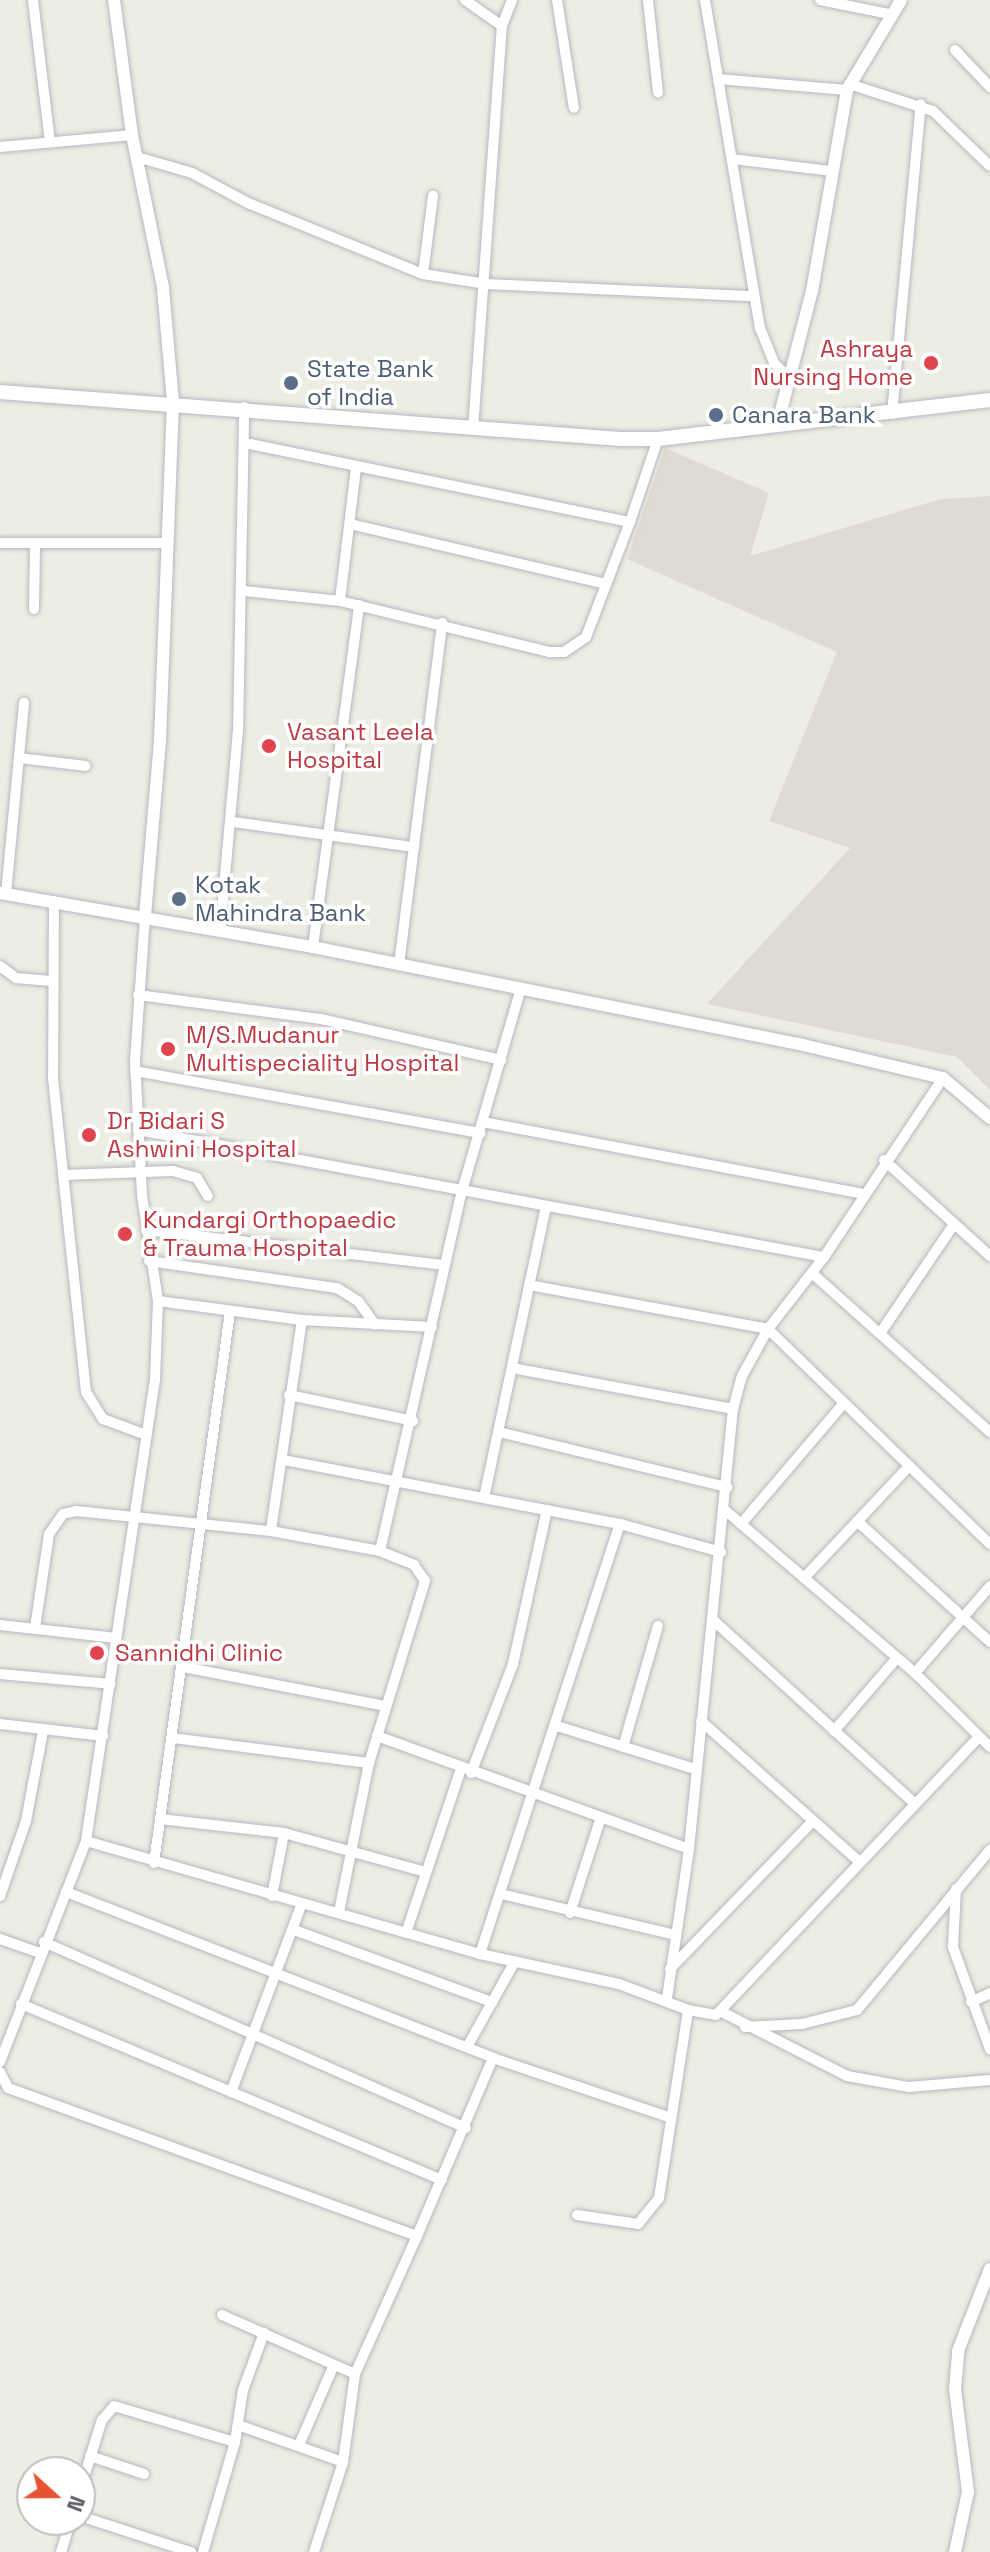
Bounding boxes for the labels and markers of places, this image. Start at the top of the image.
place label: Ashraya Nursing Home [753,335,913,391]
marker: Ashraya Nursing Home [920,352,942,374]
place label: State Bank of India [307,355,434,411]
marker: State Bank of India [282,374,300,392]
place label: Canara Bank [732,401,876,429]
marker: Canara Bank [707,406,725,424]
place label: Vasant Leela Hospital [287,718,434,774]
marker: Vasant Leela Hospital [258,735,280,757]
place label: Kotak Mahindra Bank [195,871,366,927]
marker: Kotak Mahindra Bank [170,890,188,908]
place label: M/S.Mudanur Multispeciality Hospital [186,1021,459,1077]
marker: M/S.Mudanur Multispeciality Hospital [157,1038,179,1060]
place label: Dr Bidari S Ashwini Hospital [107,1107,296,1163]
marker: Dr Bidari S Ashwini Hospital [78,1124,100,1146]
place label: Kundargi Orthopaedic & Trauma Hospital [143,1206,397,1262]
marker: Kundargi Orthopaedic & Trauma Hospital [114,1223,136,1245]
place label: Sannidhi Clinic [115,1639,283,1667]
marker: Sannidhi Clinic [86,1642,108,1664]

